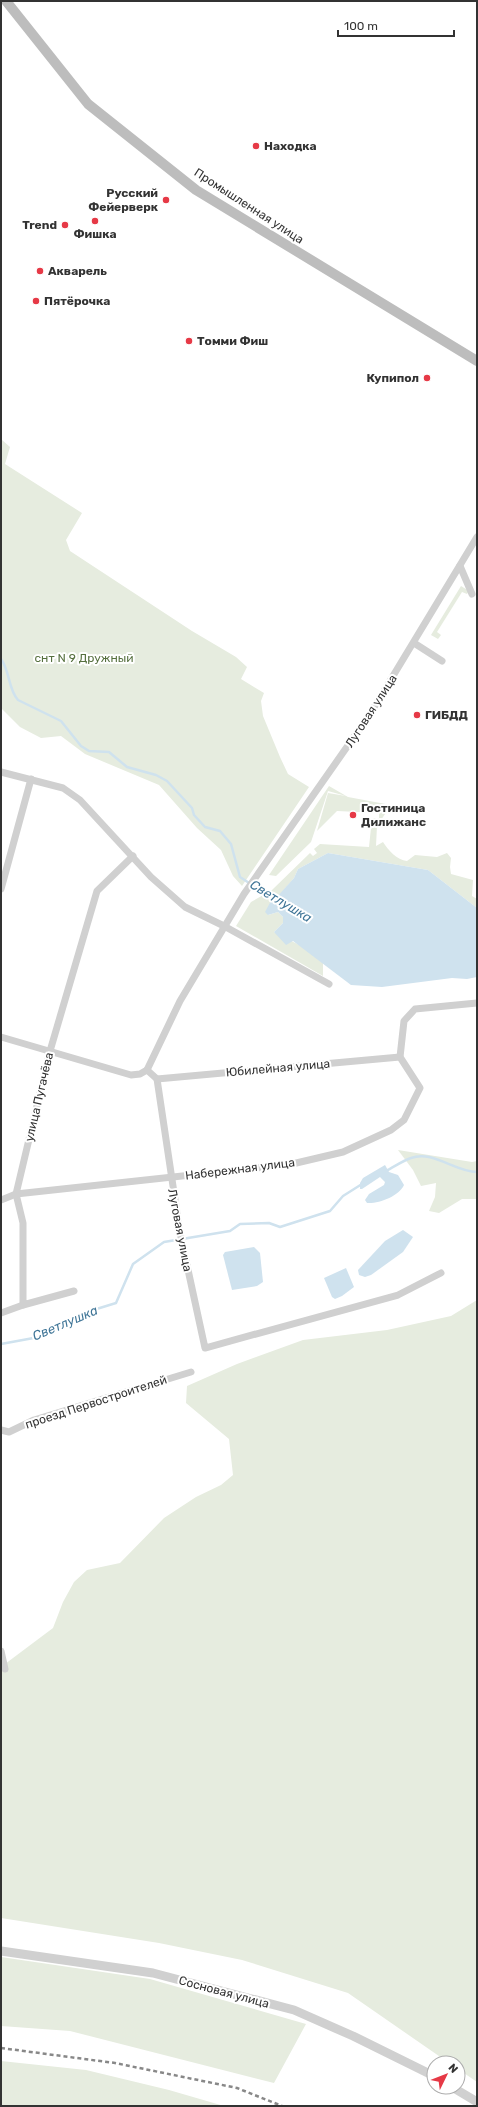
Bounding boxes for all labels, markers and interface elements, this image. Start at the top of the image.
scale bar [338,12,454,38]
text: 100 m [344,19,378,33]
place label: Находка [264,139,317,153]
marker: Находка [251,141,261,151]
street label: Промышленная улица [192,165,306,247]
place label: Русский Фейерверк [88,186,159,214]
marker: Русский Фейерверк [161,195,171,205]
marker: Фишка [90,216,100,226]
place label: Trend [22,218,57,232]
marker: Trend [60,220,70,230]
place label: Фишка [73,227,117,241]
place label: Акварель [48,264,107,278]
marker: Акварель [35,266,45,276]
place label: Пятёрочка [44,294,110,308]
marker: Пятёрочка [31,296,41,306]
place label: Томми Фиш [197,334,268,348]
marker: Томми Фиш [184,336,194,346]
place label: Купипол [367,371,419,385]
marker: Купипол [422,373,432,383]
park label: снт N 9 Дружный [34,651,134,665]
street label: Луговая улица [342,672,400,750]
place label: ГИБДД [425,708,468,722]
marker: ГИБДД [412,710,422,720]
place label: Гостиница Дилижанс [361,801,426,829]
marker: Гостиница Дилижанс [348,810,358,820]
water label: Светлушка [247,877,315,925]
street label: улица Пугачёва [22,1051,56,1143]
street label: Юбилейная улица [225,1056,331,1080]
street label: Набережная улица [184,1155,296,1183]
street label: Луговая улица [165,1187,195,1273]
water label: Светлушка [30,1302,100,1343]
street label: проезд Первостроителей [23,1372,169,1432]
street label: Сосновая улица [177,1973,271,2011]
north arrow [426,2055,466,2095]
text: N [445,2061,460,2076]

